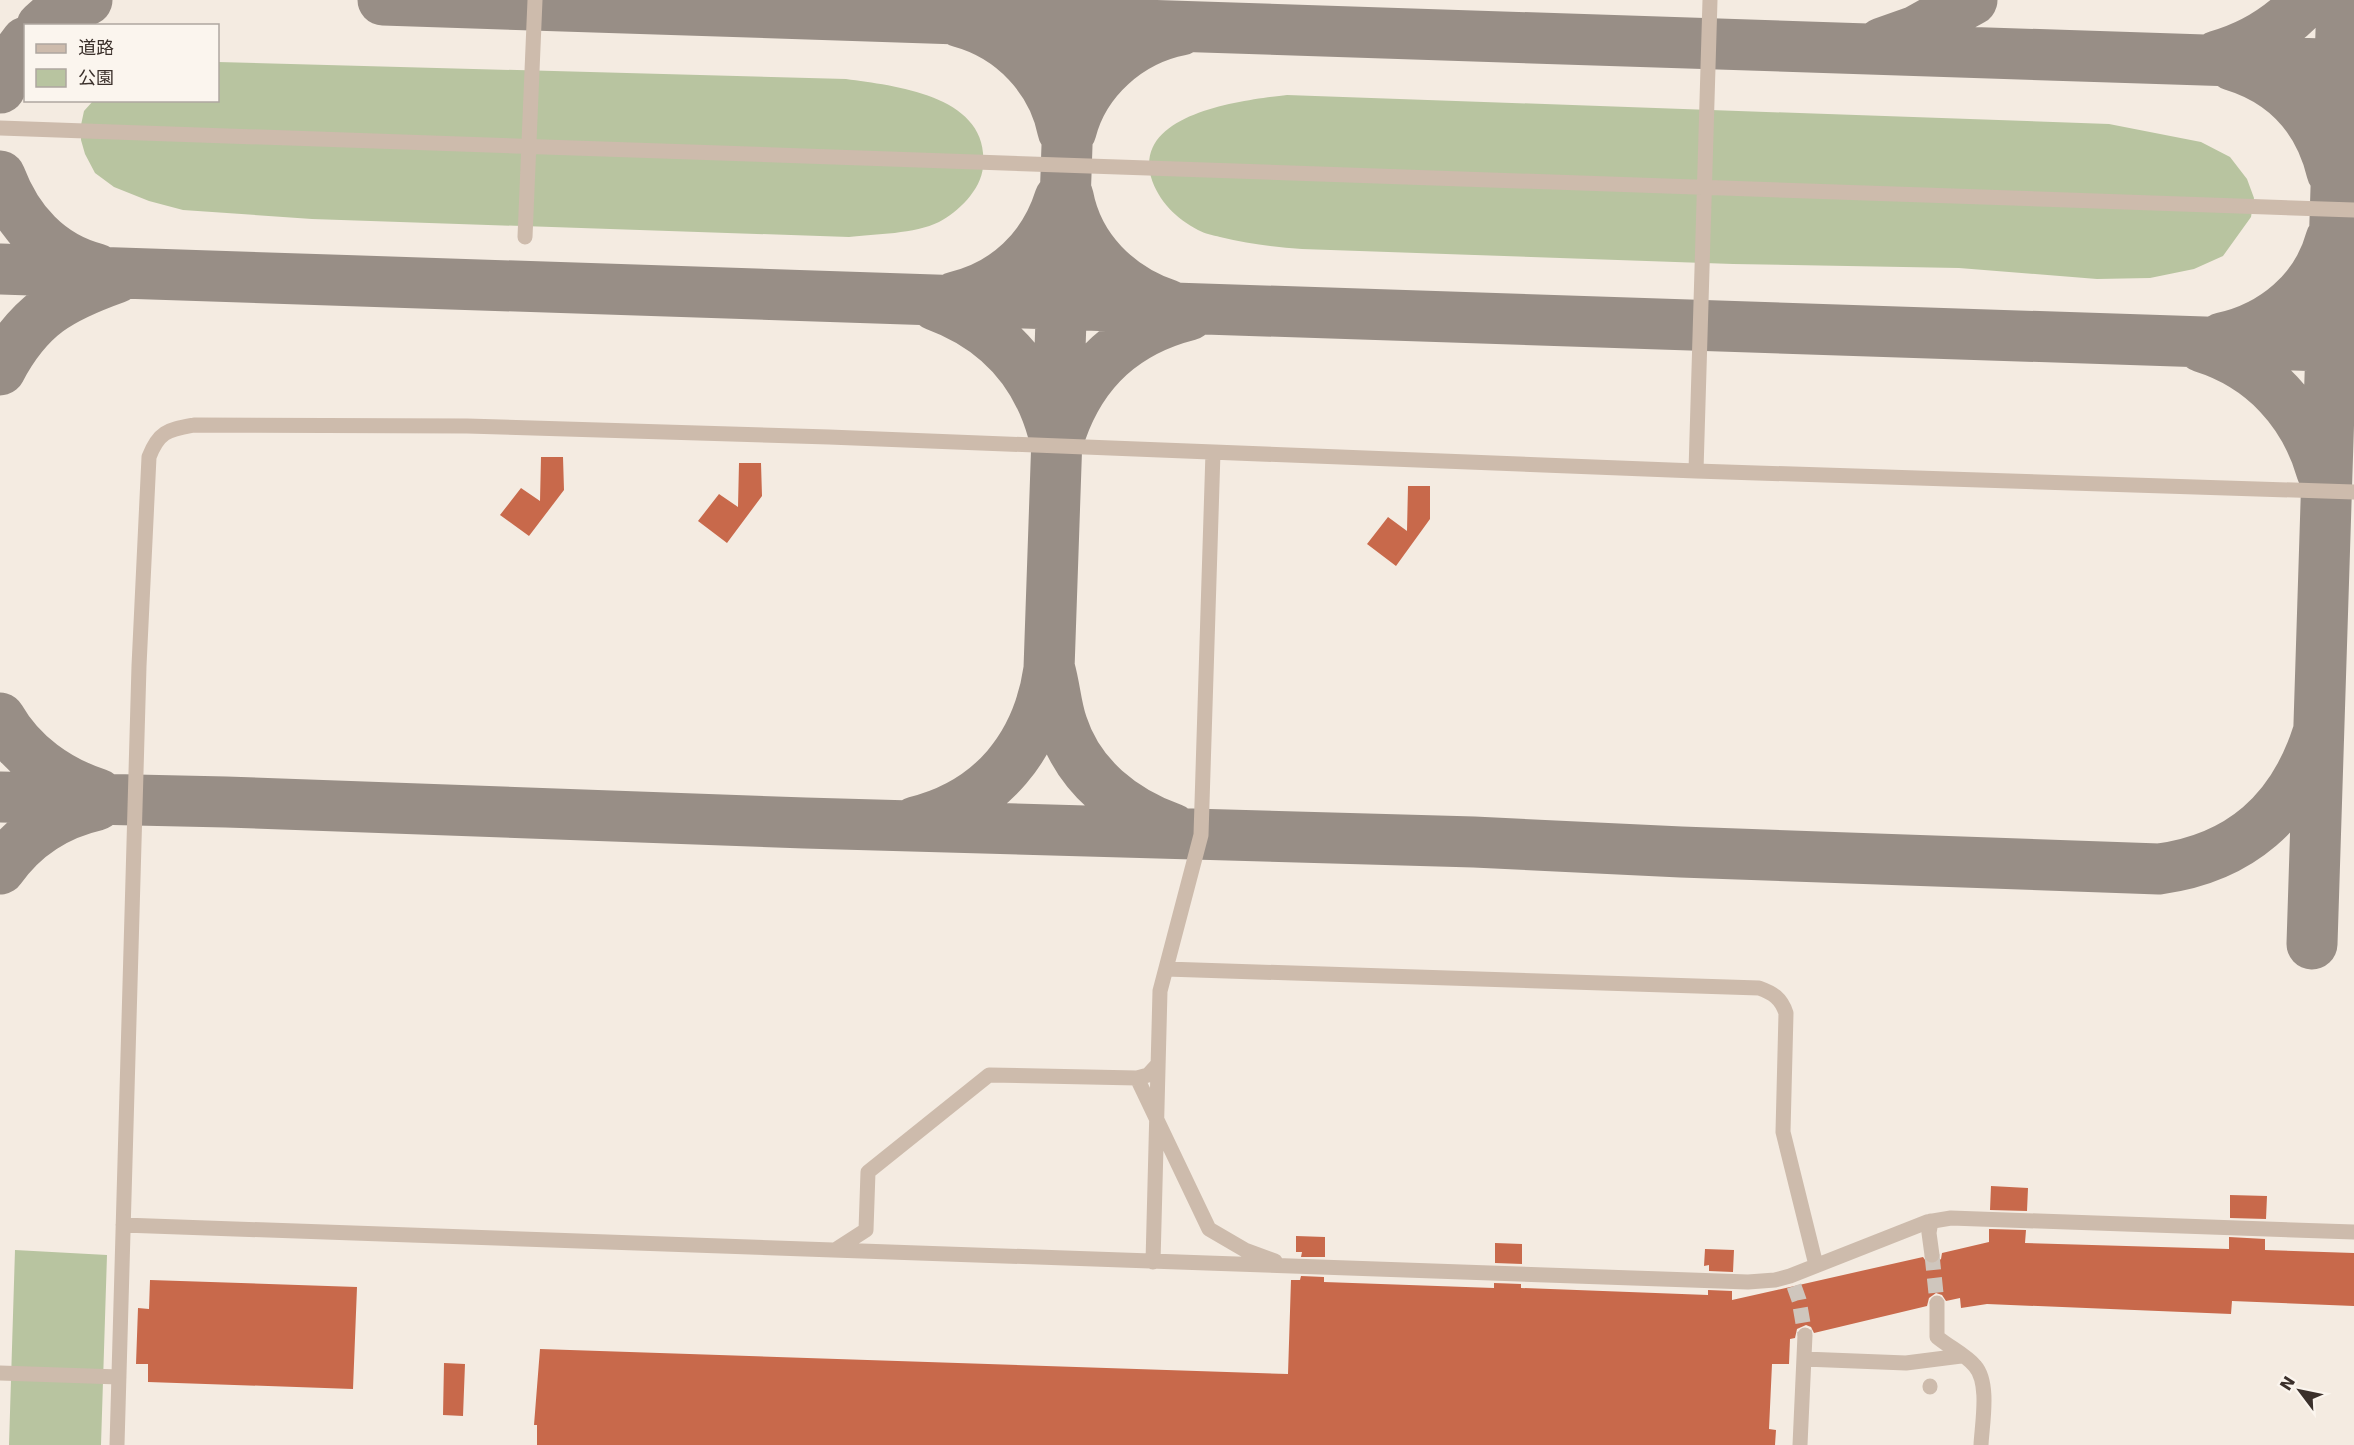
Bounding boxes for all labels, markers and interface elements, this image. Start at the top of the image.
legend [24,24,219,102]
text: 道路 [78,37,114,58]
text: 公園 [78,67,114,88]
north arrow [2270,1361,2330,1421]
text: N [2276,1373,2299,1394]

